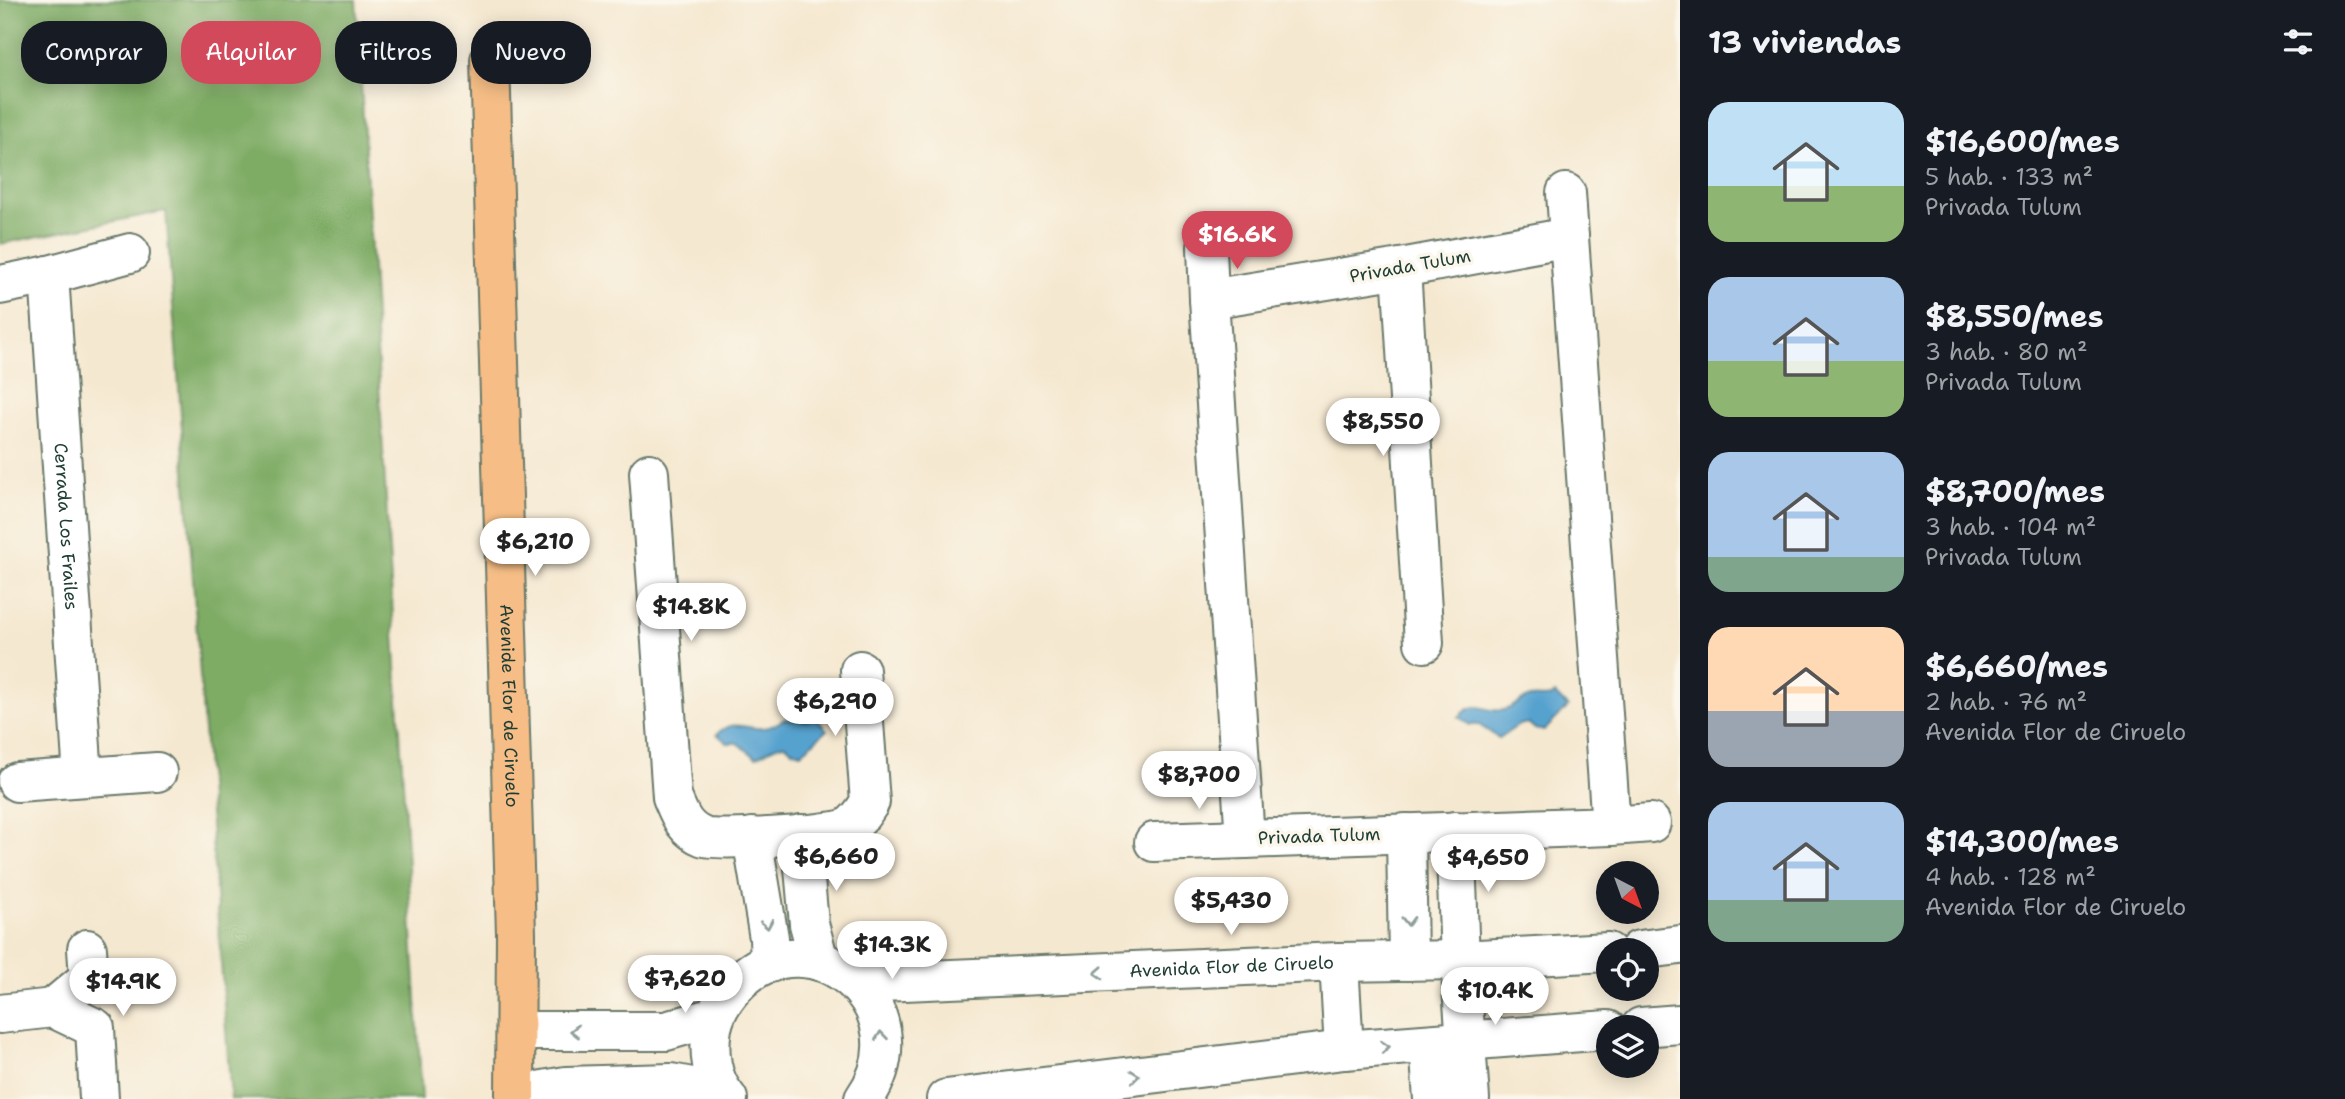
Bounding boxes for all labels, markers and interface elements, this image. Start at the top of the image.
chip: Comprar [21,21,167,84]
chip: Alquilar [181,21,321,84]
chip: Filtros [335,21,457,84]
chip: Nuevo [471,21,591,84]
text: 13 viviendas [1708,22,1901,63]
icon: filters [2279,23,2317,61]
text: $16,600/mes [1925,121,2120,162]
icon: home [1764,130,1848,214]
text: 5 hab. · 133 m² [1925,162,2093,192]
text: Privada Tulum [1925,192,2082,222]
pin: $16.6K [1180,212,1294,271]
text: $16.6K [1198,219,1276,249]
street label: Privada Tulum [1348,244,1472,288]
text: $8,550/mes [1925,296,2104,337]
icon: home [1764,305,1848,389]
text: 3 hab. · 80 m² [1925,337,2088,367]
text: Privada Tulum [1925,367,2082,397]
pin: $8,550 [1326,398,1440,458]
text: $8,550 [1342,406,1424,436]
street label: Cerrada Los Frailes [48,442,84,611]
text: $8,700/mes [1925,471,2105,512]
icon: home [1764,480,1848,564]
text: 3 hab. · 104 m² [1925,512,2096,542]
pin: $6,210 [478,518,592,578]
text: $6,210 [496,526,574,556]
text: Privada Tulum [1925,542,2082,572]
pin: $14.8K [634,584,748,643]
text: $14.8K [652,591,730,621]
street label: Avenide Flor de Ciruelo [494,604,524,808]
text: $6,660/mes [1925,646,2108,687]
icon: home [1764,655,1848,739]
pin: $6,290 [778,678,892,738]
text: $6,290 [793,686,877,716]
text: 2 hab. · 76 m² [1925,687,2087,717]
text: Avenida Flor de Ciruelo [1925,717,2186,747]
pin: $8,700 [1142,752,1256,811]
text: $8,700 [1157,759,1241,789]
text: $14,300/mes [1925,821,2119,862]
street label: Privada Tulum [1257,822,1381,850]
icon: home [1764,830,1848,914]
pin: $6,660 [779,834,893,893]
pin: $4,650 [1431,834,1545,894]
text: $6,660 [793,841,879,871]
text: $4,650 [1447,842,1529,872]
north arrow [1596,861,1659,924]
map controls [1596,861,1659,1078]
text: 4 hab. · 128 m² [1925,862,2096,892]
pin: $5,430 [1174,878,1288,937]
text: $5,430 [1190,885,1272,915]
text: Avenida Flor de Ciruelo [1925,892,2186,922]
one-way arrow [1400,917,1416,927]
one-way arrow [759,918,774,930]
pin: $14.3K [835,922,949,981]
text: $14.3K [853,929,931,959]
button: locate [1596,938,1659,1001]
street label: Avenida Flor de Ciruelo [1129,950,1334,983]
pin: $7,620 [628,956,742,1015]
pin: $14.9K [66,958,180,1018]
text: $7,620 [644,963,726,993]
one-way arrow [1094,965,1105,980]
text: $14.9K [85,966,161,996]
pin: $10.4K [1438,968,1552,1027]
text: $10.4K [1457,975,1533,1005]
button: layers [1596,1015,1659,1078]
one-way arrow [569,1023,579,1039]
one-way arrow [874,1030,889,1042]
one-way arrow [1380,1040,1391,1055]
one-way arrow [1129,1068,1141,1083]

